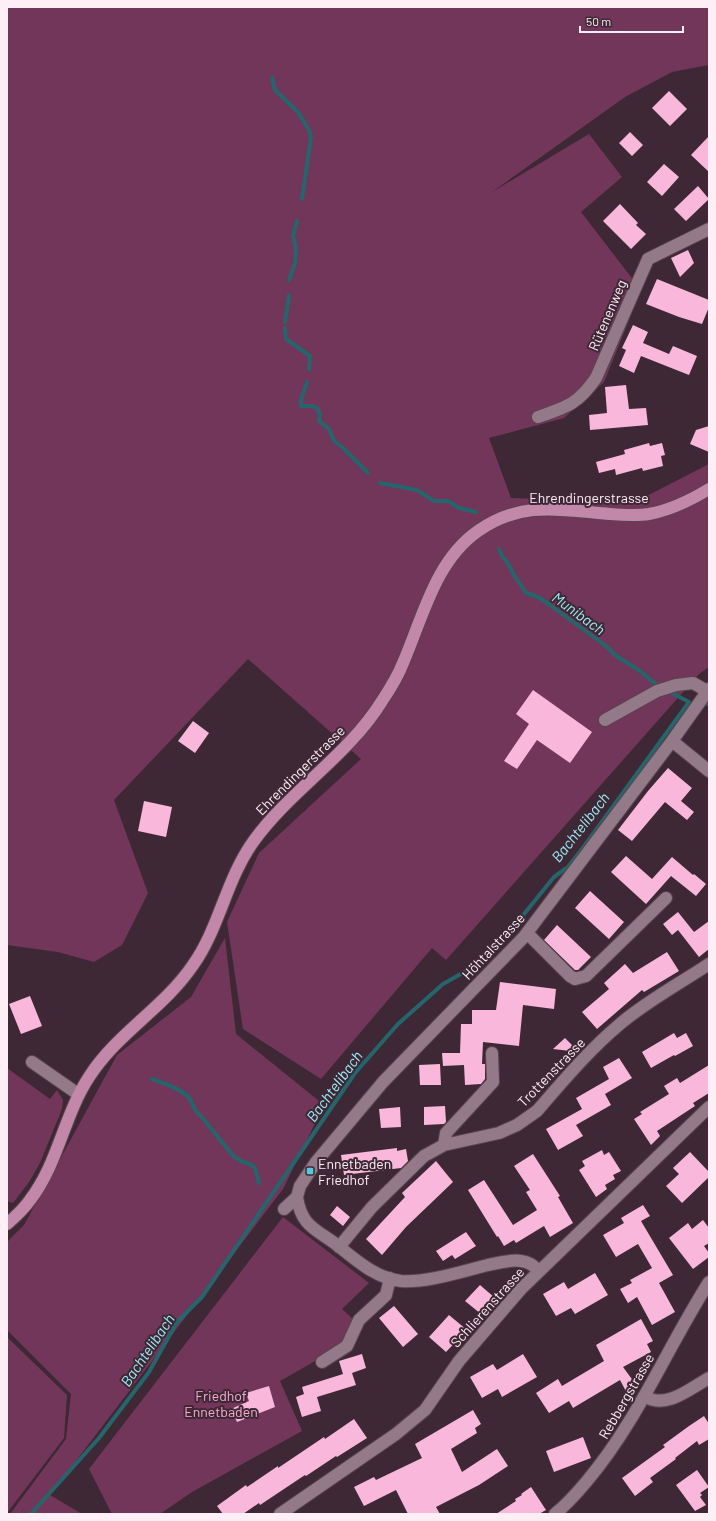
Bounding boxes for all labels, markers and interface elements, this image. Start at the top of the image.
scale bar [580,8,683,34]
text: 50 m [586,14,611,28]
street label: Rütenenweg [584,277,630,353]
street label: Ehrendingerstrasse [529,489,649,506]
water label: Munibach [549,588,609,638]
street label: Ehrendingerstrasse [252,722,348,818]
water label: Bachtelibach [547,788,613,865]
street label: Höhtalstrasse [458,909,528,983]
street label: Trottenstrasse [514,1034,588,1110]
water label: Bachtelibach [302,1047,366,1125]
place label: Ennetbaden Friedhof [318,1155,391,1188]
marker: Ennetbaden Friedhof [305,1166,315,1176]
street label: Schlierenstrasse [447,1263,527,1351]
water label: Bachtelibach [116,1310,178,1390]
street label: Rebbergstrasse [595,1350,657,1442]
park label: Friedhof Ennetbaden [184,1387,258,1420]

